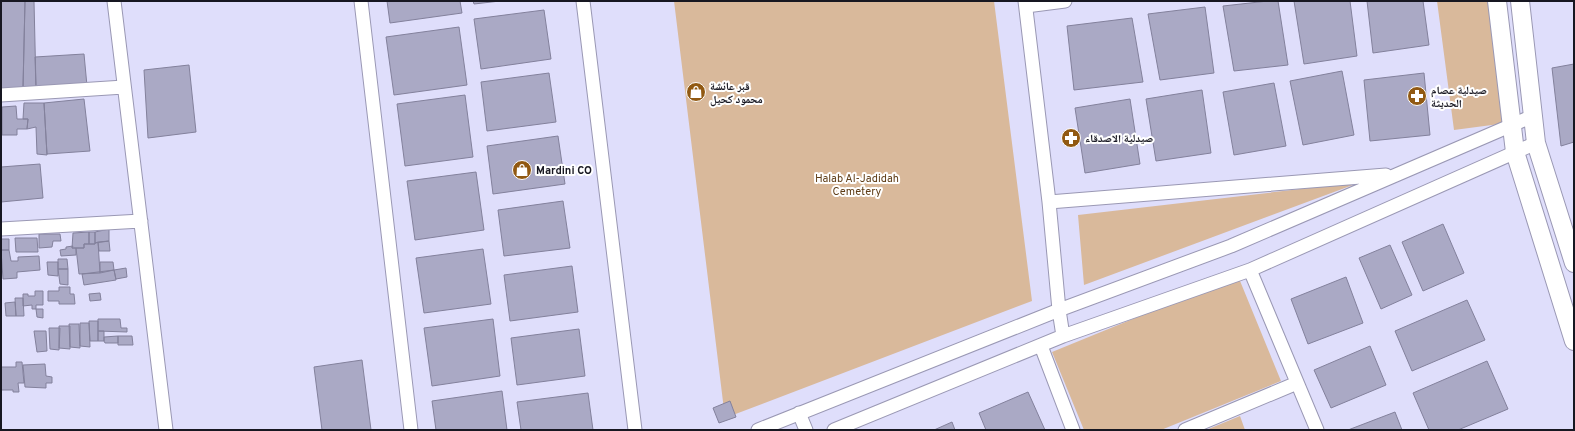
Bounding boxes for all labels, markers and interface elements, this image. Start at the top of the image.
place label: قبر عائشة محمود كحيل [710,80,763,107]
shop icon: قبر عائشة محمود كحيل [685,81,707,103]
place label: صيدلية عصام الحديثة [1431,84,1487,111]
pharmacy icon: صيدلية عصام الحديثة [1406,85,1428,107]
pharmacy icon: صيدلية الاصدقاء [1060,127,1082,149]
place label: صيدلية الاصدقاء [1085,132,1154,146]
shop icon: Mardini CO [511,159,533,181]
place label: Mardini CO [536,164,592,178]
park label: Halab Al-Jadidah Cemetery [815,172,899,199]

